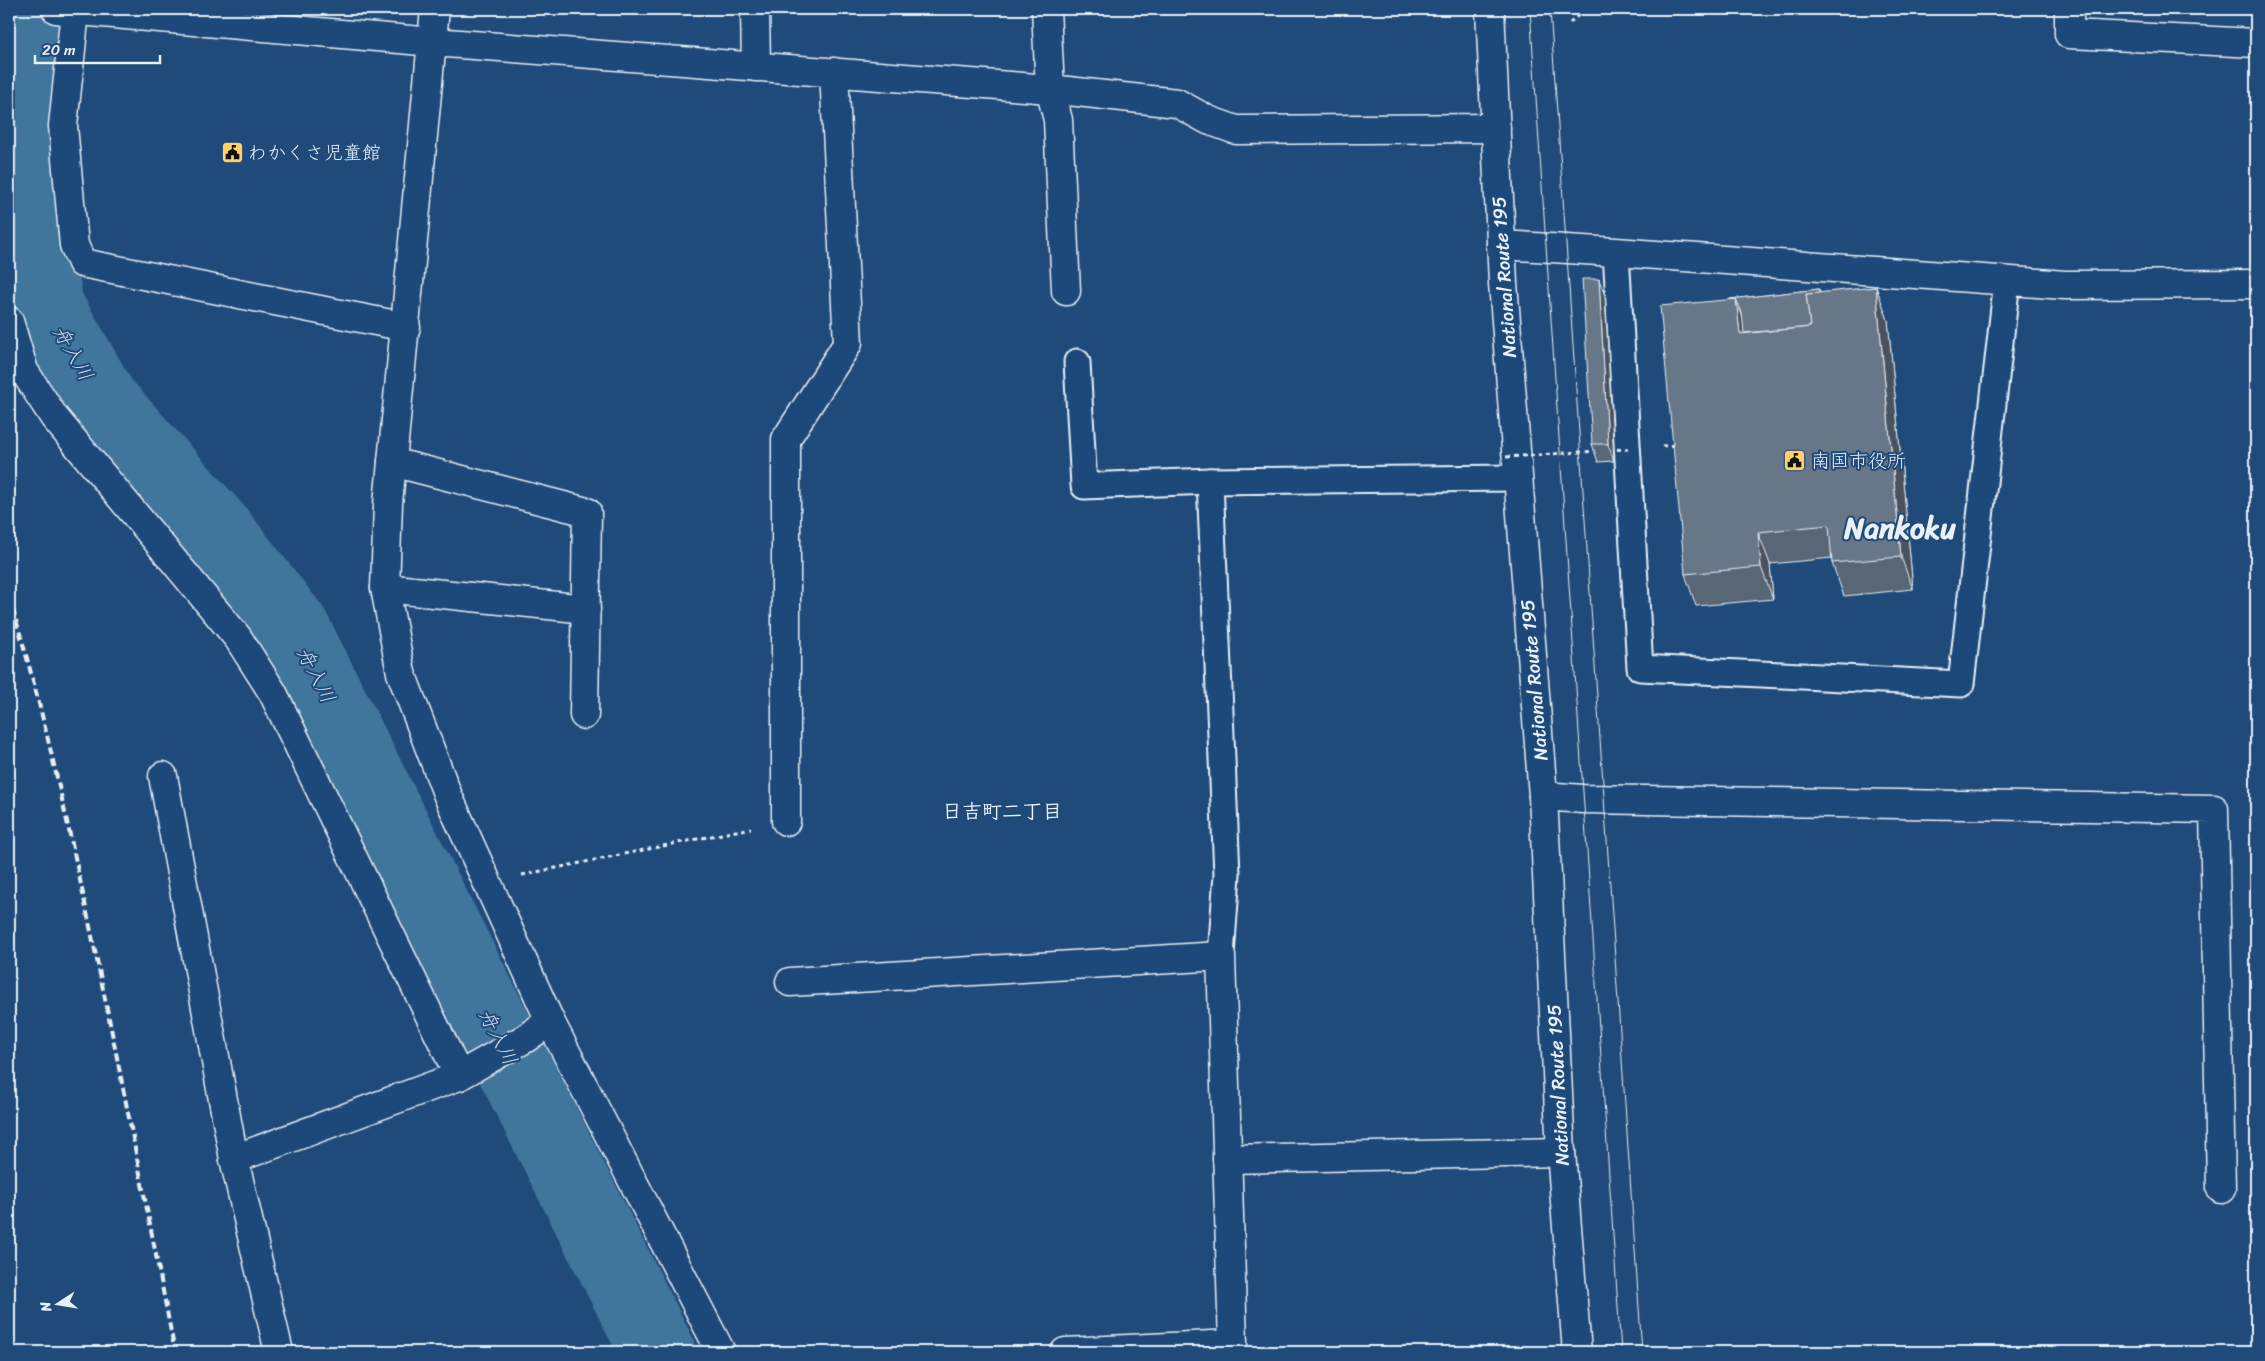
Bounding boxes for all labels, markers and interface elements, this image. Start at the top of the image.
scale bar [35,32,160,64]
text: 20 m [42,37,76,63]
place label: わかくさ児童館 [248,136,381,169]
public building icon: わかくさ児童館 [220,140,244,164]
street label: National Route 195 [1482,195,1526,359]
water label: 舟入川 [43,318,103,388]
place label: 南国市役所 [1811,444,1906,477]
public building icon: 南国市役所 [1783,448,1807,472]
district label: Nankoku [1843,503,1956,554]
street label: National Route 195 [1510,598,1557,762]
water label: 舟入川 [287,640,345,710]
district label: 日吉町二丁目 [942,794,1062,829]
water label: 舟入川 [469,1002,527,1072]
street label: National Route 195 [1537,1003,1579,1167]
north arrow [32,1278,82,1328]
text: N [32,1299,59,1315]

